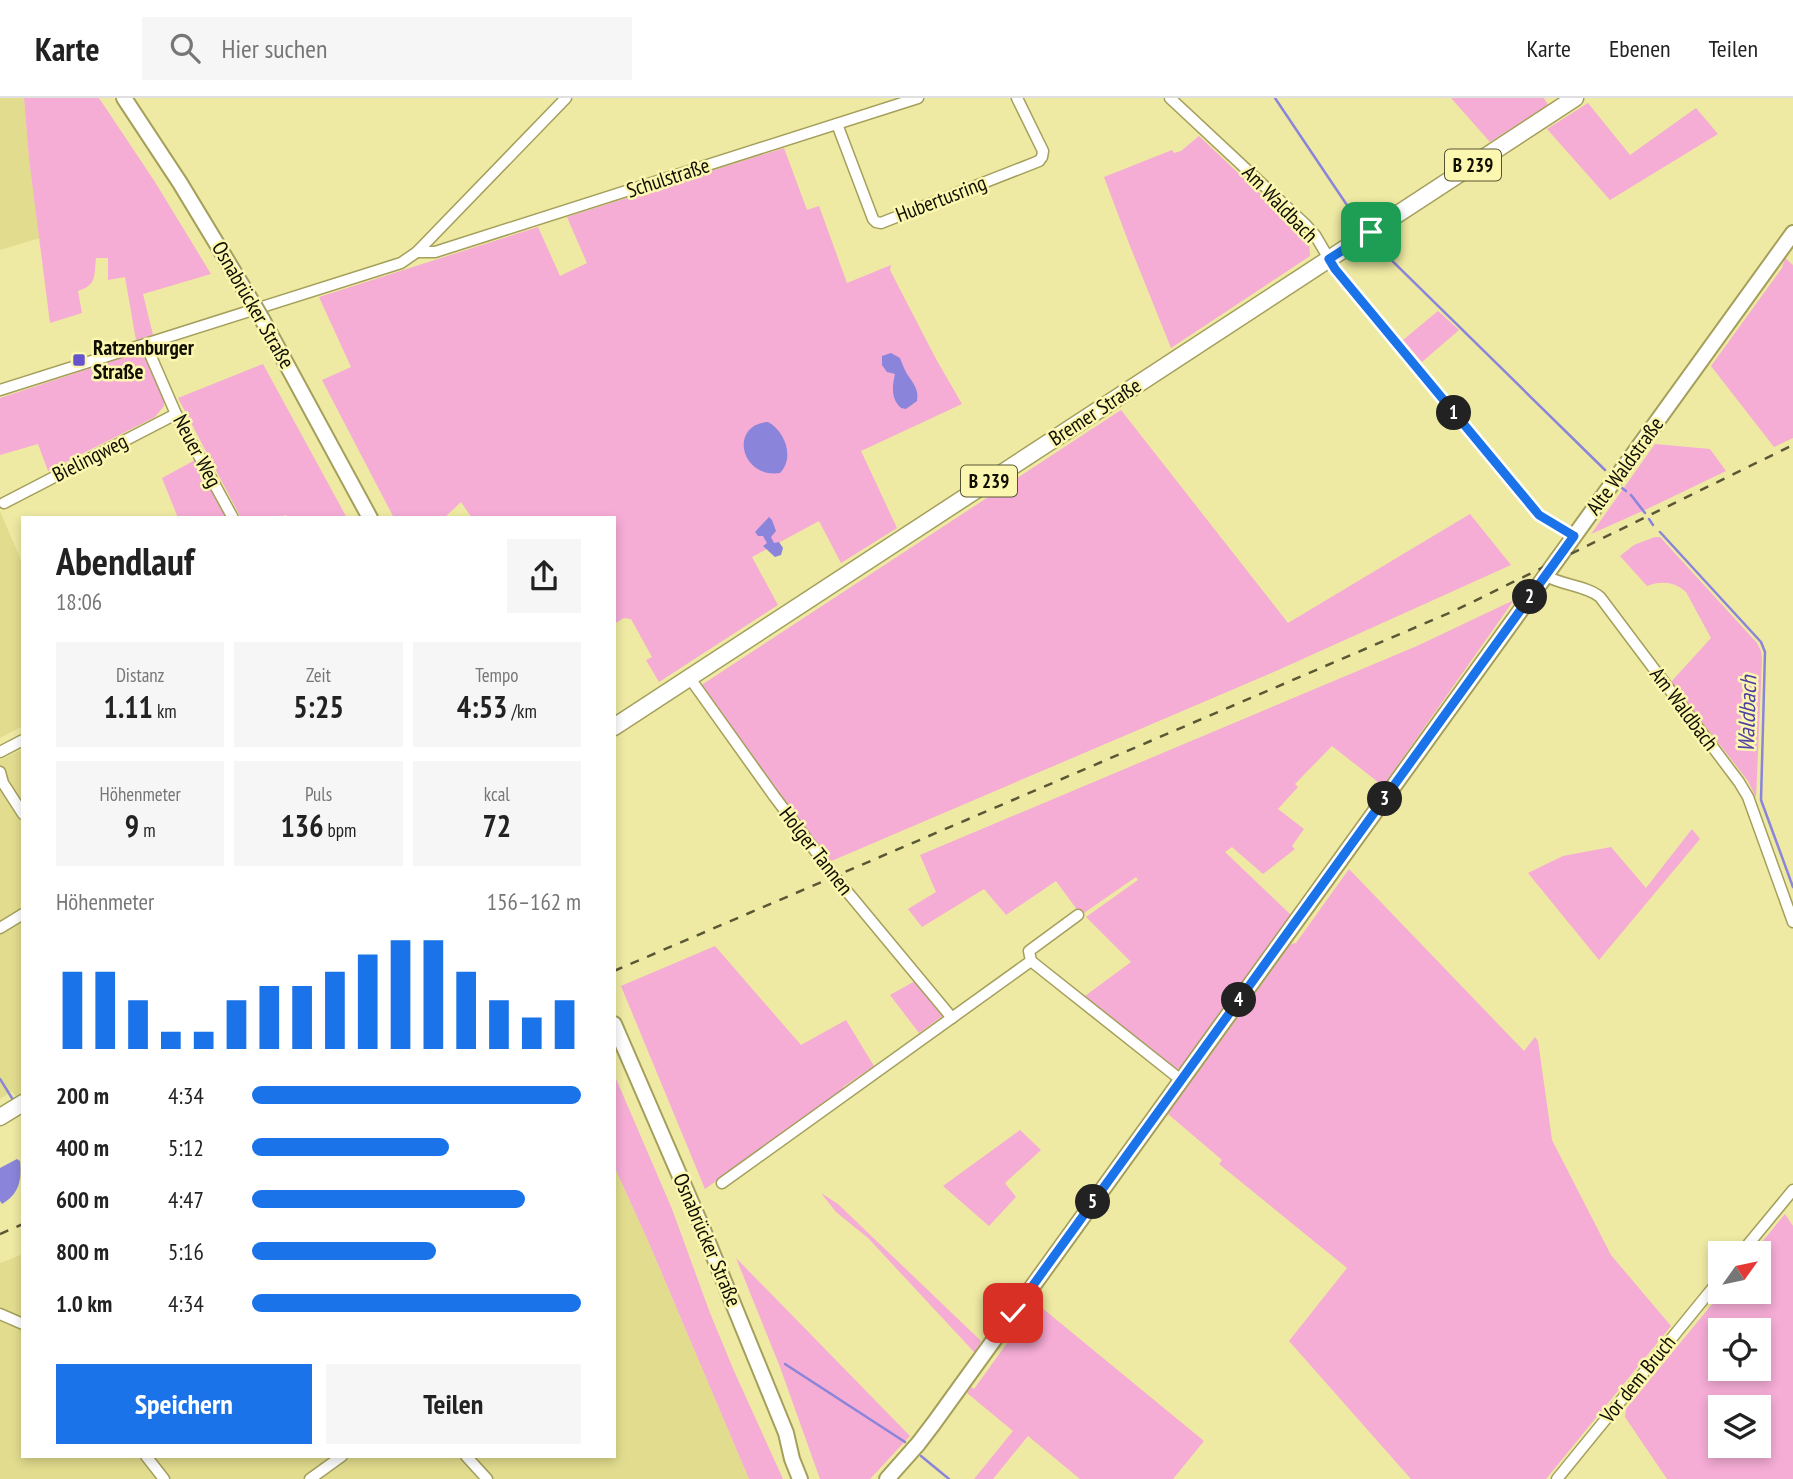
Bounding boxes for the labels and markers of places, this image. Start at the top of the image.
pin [1341,202,1401,262]
place label: Ratzenburger Straße [93,334,195,385]
marker: Ratzenburger Straße [71,352,87,368]
pin: 1 [1436,396,1472,430]
pin: 2 [1512,580,1548,614]
pin: 3 [1368,782,1402,816]
pin: 4 [1222,982,1256,1018]
pin: 5 [1076,1184,1110,1220]
pin [983,1283,1043,1343]

